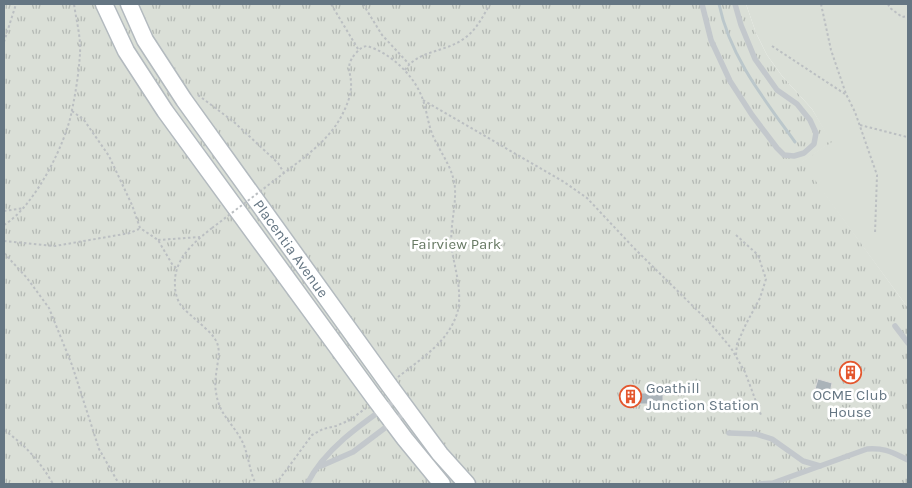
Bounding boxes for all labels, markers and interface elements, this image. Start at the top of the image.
street label: Placentia Avenue [250,196,332,301]
park label: Fairview Park [411,235,501,253]
building icon: OCME Club House [838,360,862,384]
place label: Goathill Junction Station [646,379,759,414]
building icon: Goathill Junction Station [618,385,642,409]
place label: OCME Club House [813,386,887,421]

